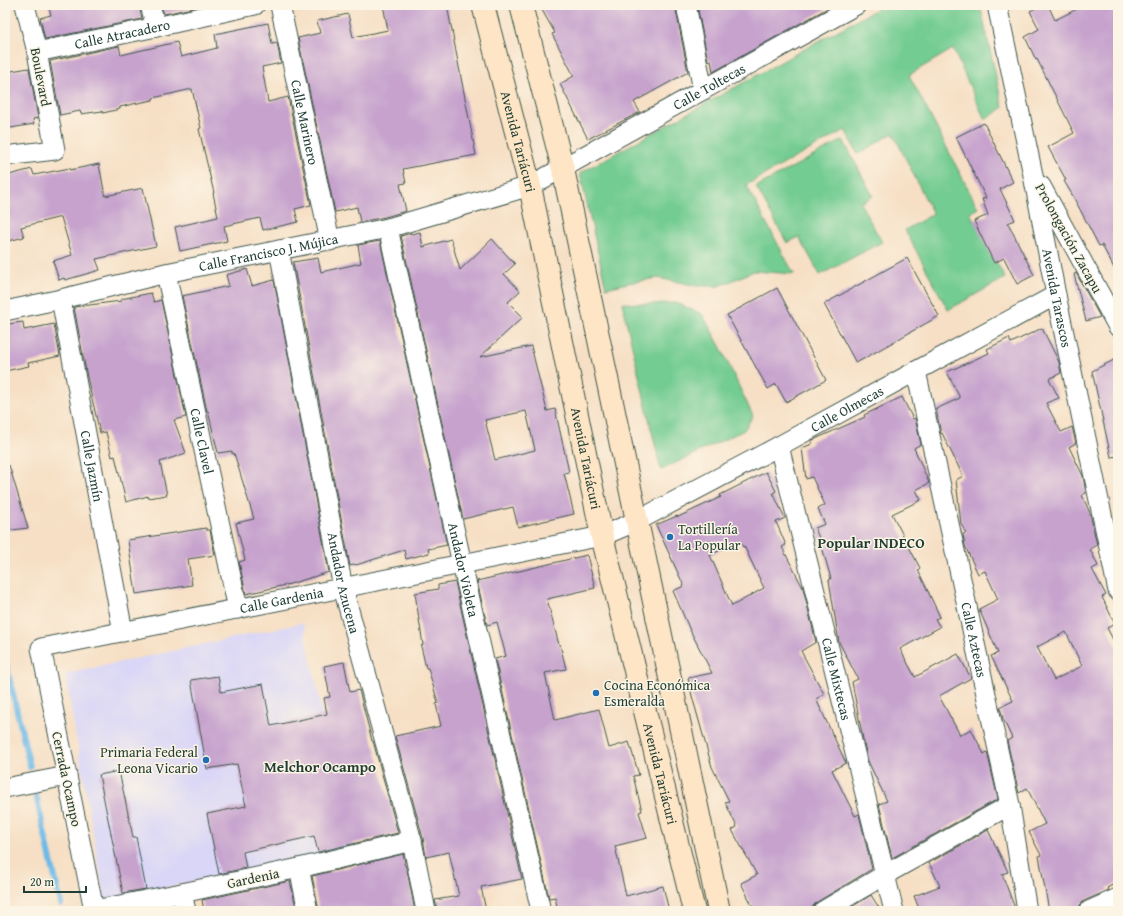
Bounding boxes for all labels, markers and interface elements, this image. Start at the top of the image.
street label: Calle Atracadero [73,14,172,54]
street label: Boulevard [25,46,57,109]
street label: Calle Toltecas [669,58,749,115]
street label: Calle Marinero [286,78,324,167]
street label: Avenida Tariácuri [496,89,541,194]
street label: Prolongación Zacapu [1030,179,1108,297]
street label: Calle Francisco J. Mújica [197,228,340,276]
street label: Avenida Tarascos [1037,247,1077,349]
street label: Calle Olmecas [807,381,887,437]
street label: Avenida Tariácuri [566,405,606,511]
street label: Calle Clavel [185,406,219,476]
street label: Calle Jazmín [76,429,109,504]
place label: Tortillería La Popular [678,519,741,555]
street label: Andador Violeta [443,521,484,619]
street label: Andador Azucena [323,530,365,636]
marker: Tortillería La Popular [665,532,675,542]
district label: Popular INDECO [817,532,925,553]
street label: Calle Gardenia [238,582,325,618]
street label: Calle Aztecas [956,600,992,679]
street label: Calle Mixtecas [817,636,856,722]
place label: Cocina Económica Esmeralda [604,675,710,711]
marker: Cocina Económica Esmeralda [591,688,601,698]
street label: Avenida Tariácuri [638,721,682,826]
street label: Cerrada Ocampo [47,730,87,828]
place label: Primaria Federal Leona Vicario [100,742,198,778]
marker: Primaria Federal Leona Vicario [201,755,211,765]
district label: Melchor Ocampo [264,756,376,777]
street label: Gardenia [225,863,281,893]
scale bar [24,868,86,894]
text: 20 m [30,873,54,890]

